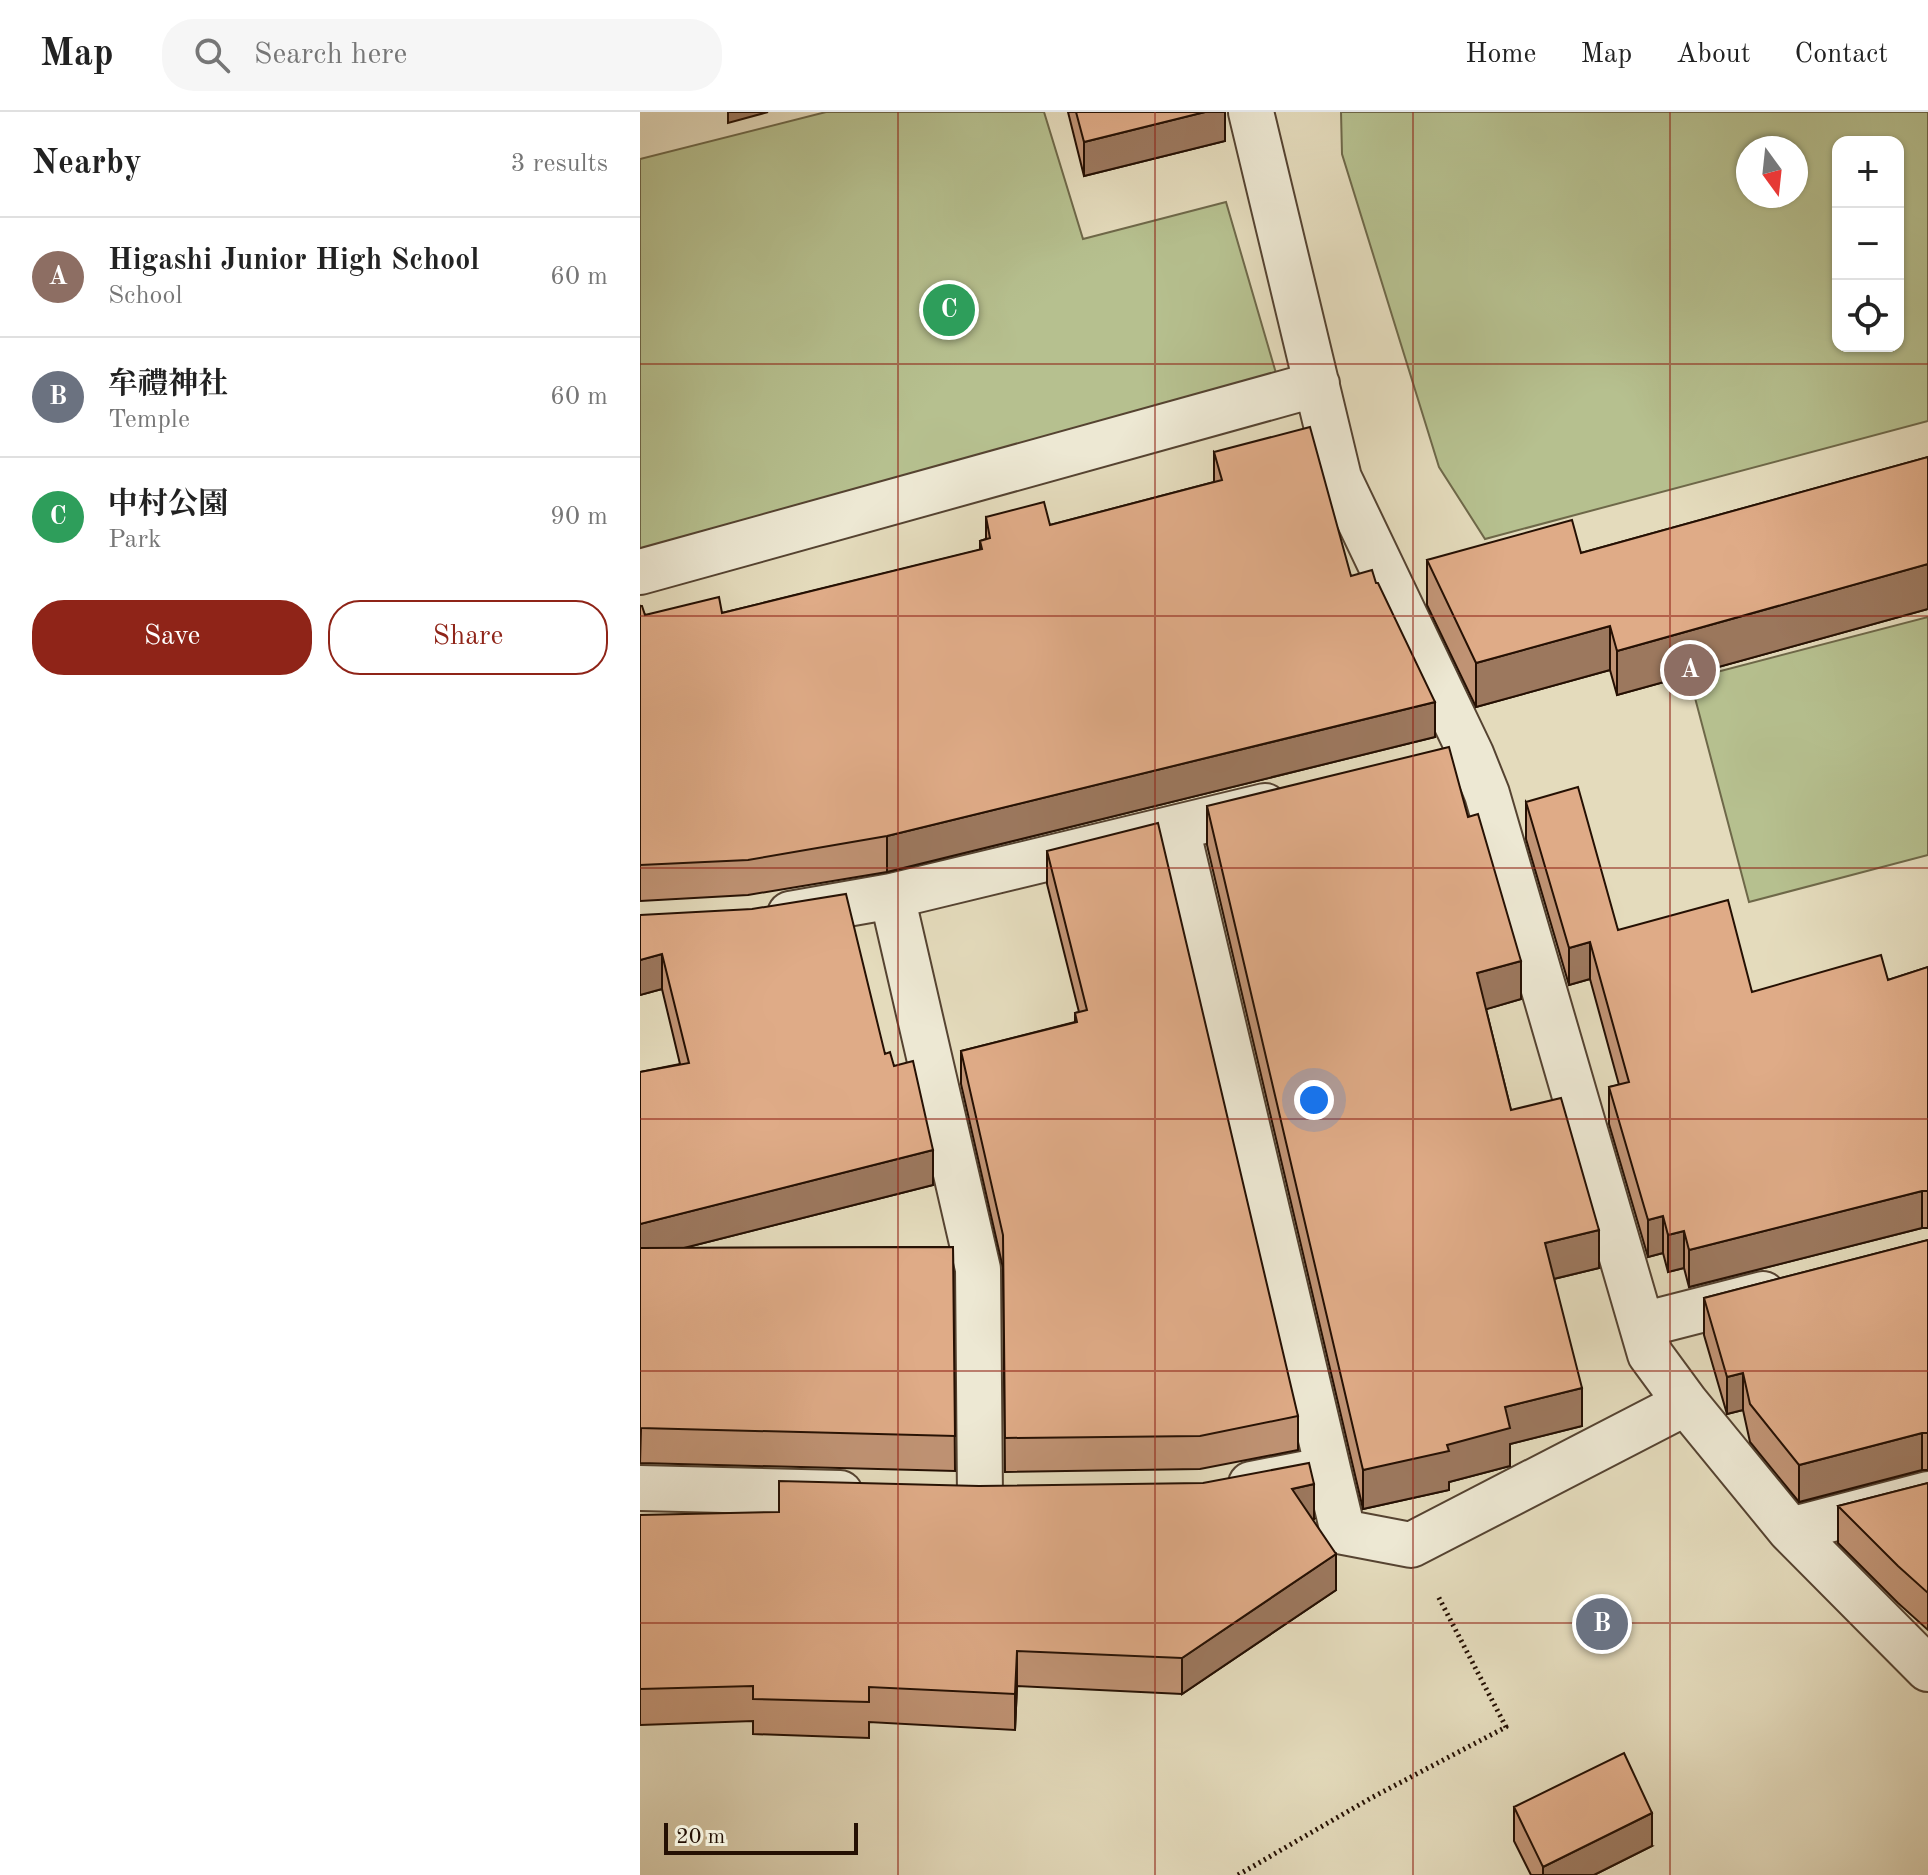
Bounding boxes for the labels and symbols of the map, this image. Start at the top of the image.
north arrow [1736,136,1808,208]
pin: C [923,280,975,340]
pin: A [1664,640,1716,700]
your location [1294,1080,1334,1120]
pin: B [1576,1594,1628,1654]
scale bar [664,1819,858,1855]

